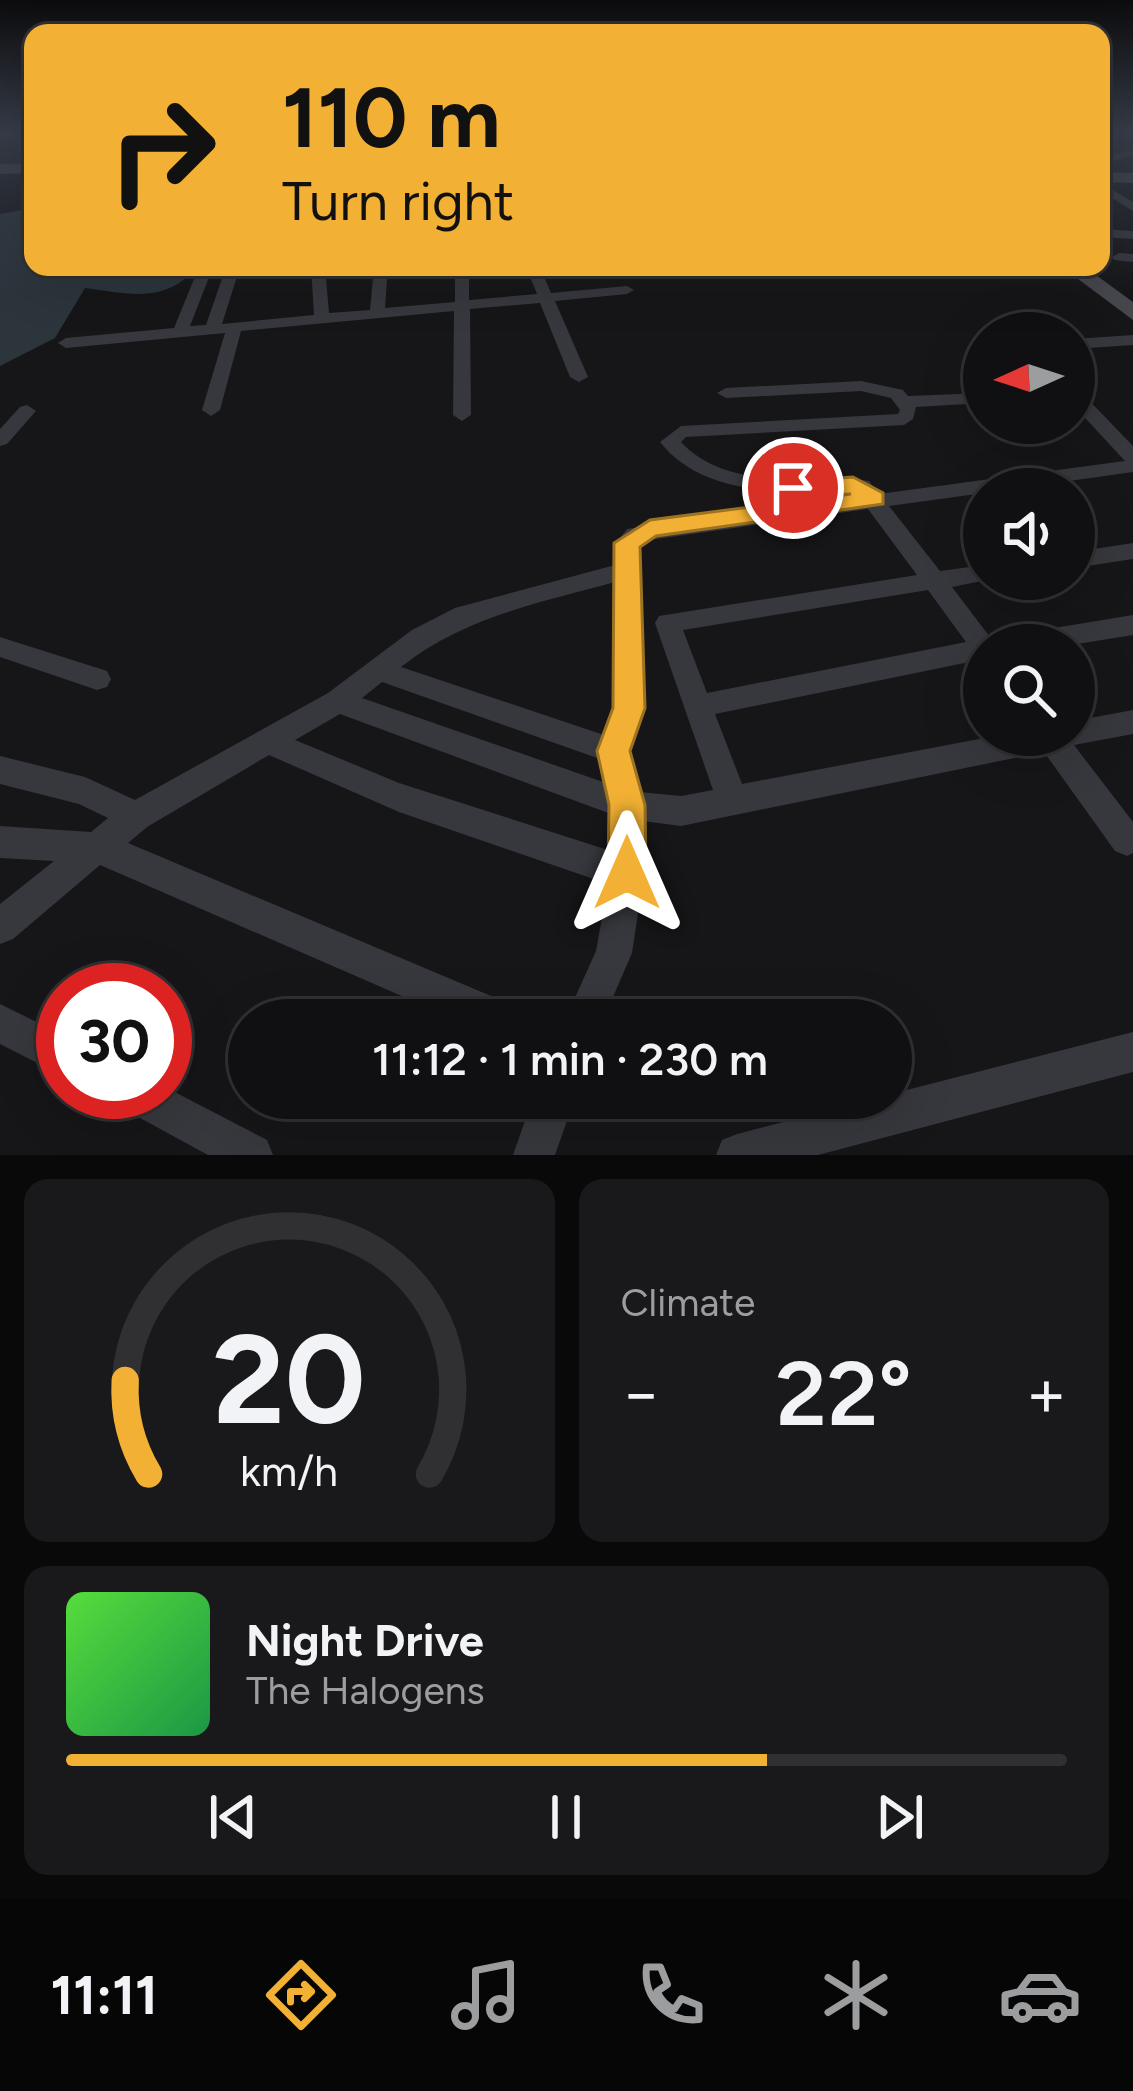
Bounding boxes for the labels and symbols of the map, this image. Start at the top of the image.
north arrow [963,312,1095,444]
pin [742,437,844,539]
position arrow [564,810,690,936]
speed limit sign: 30 [36,963,192,1119]

